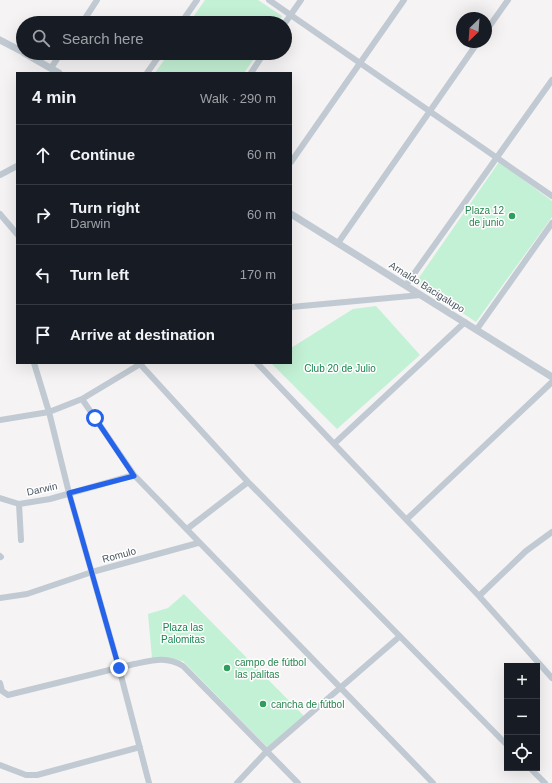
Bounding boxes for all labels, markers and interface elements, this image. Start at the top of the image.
north arrow [456,12,492,48]
search box [16,16,292,60]
icon: search [30,27,52,49]
text: Search here [62,30,144,47]
text: 4 min [32,88,76,107]
text: Walk · 290 m [200,91,276,106]
icon: ahead [32,144,54,166]
text: Continue [70,146,135,163]
text: 60 m [247,147,276,162]
text: Turn right [70,199,140,216]
icon: right [32,204,54,226]
place label: Plaza 12 de junio [465,205,504,228]
text: 60 m [247,207,276,222]
marker: Plaza 12 de junio [507,211,517,221]
text: Darwin [70,216,110,231]
street label: Arnaldo Bacigalupo [387,259,467,315]
icon: left [32,264,54,286]
text: Turn left [70,266,129,283]
text: 170 m [240,267,276,282]
icon: arrive [32,324,54,346]
text: Arrive at destination [70,326,215,343]
park label: Club 20 de Julio [304,363,376,374]
route start [86,409,104,427]
street label: Darwin [26,480,58,498]
street label: Romulo [101,545,137,565]
park label: Plaza las Palomitas [161,622,205,645]
place label: campo de fútbol las palitas [235,657,306,680]
route end [110,659,128,677]
marker: campo de fútbol las palitas [222,663,232,673]
map controls [504,663,540,771]
button: + [504,663,540,699]
marker: cancha de fútbol [258,699,268,709]
place label: cancha de fútbol [271,699,344,710]
button: − [504,699,540,735]
button: locate [504,735,540,771]

